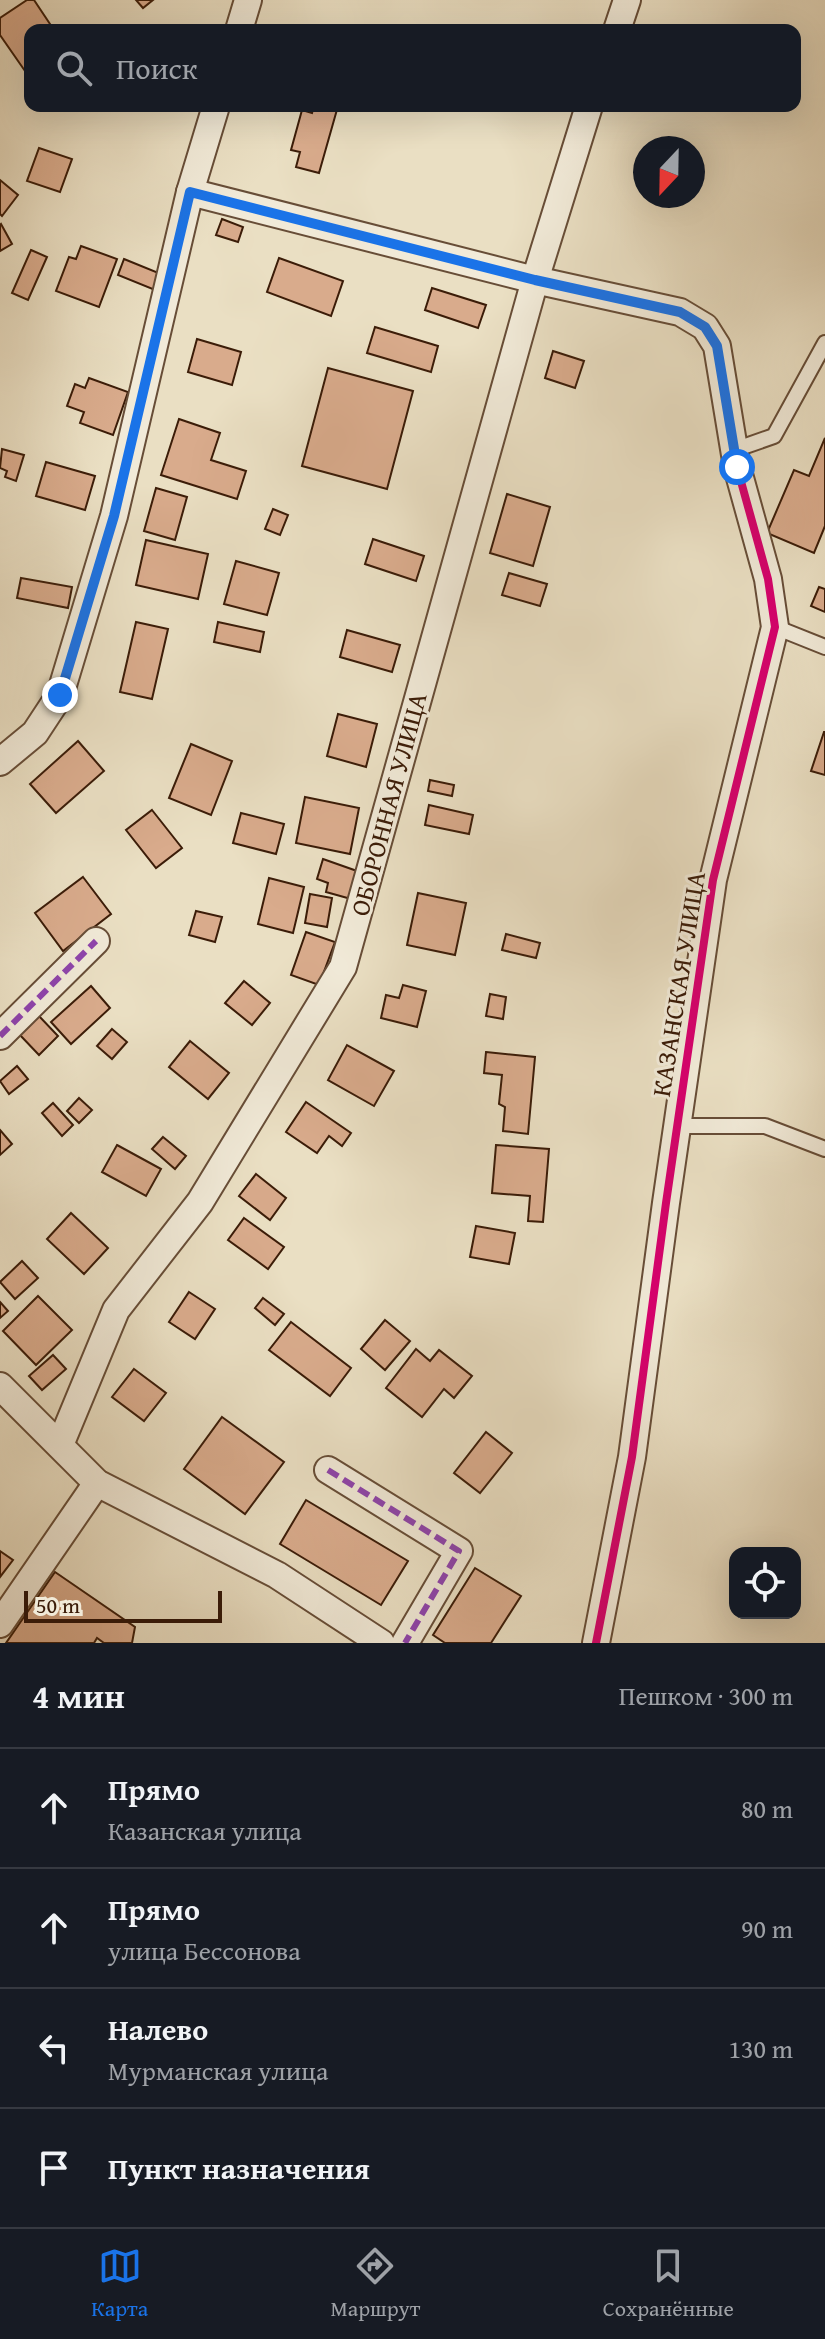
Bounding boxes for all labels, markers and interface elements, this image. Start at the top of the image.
search box [24,24,801,112]
icon: search [52,46,96,90]
text: Поиск [116,46,198,90]
north arrow [633,136,705,208]
route start [719,449,755,485]
route end [42,677,78,713]
street label: ОБОРОННАЯ УЛИЦА [339,688,437,920]
street label: КАЗАНСКАЯ УЛИЦА [641,868,715,1099]
map controls [729,1547,801,1619]
button: locate [729,1547,801,1619]
scale bar [24,1587,222,1623]
text: 50 m [36,1589,80,1621]
text: 4 мин [32,1671,125,1720]
text: Пешком · 300 m [619,1676,793,1715]
text: Прямо [108,1767,200,1811]
icon: ahead [32,1786,76,1830]
text: 80 m [741,1789,793,1828]
text: Казанская улица [108,1811,302,1850]
text: Прямо [108,1887,200,1931]
icon: ahead [32,1906,76,1950]
text: 90 m [741,1909,793,1948]
text: улица Бессонова [108,1931,301,1970]
text: Налево [108,2007,208,2051]
icon: left [32,2026,76,2070]
text: 130 m [728,2029,793,2068]
text: Мурманская улица [108,2051,328,2090]
icon: arrive [32,2146,76,2190]
text: Пункт назначения [108,2146,370,2190]
tab: Карта [91,2244,148,2324]
tab: Маршрут [330,2244,420,2324]
tab: Сохранённые [603,2244,734,2324]

